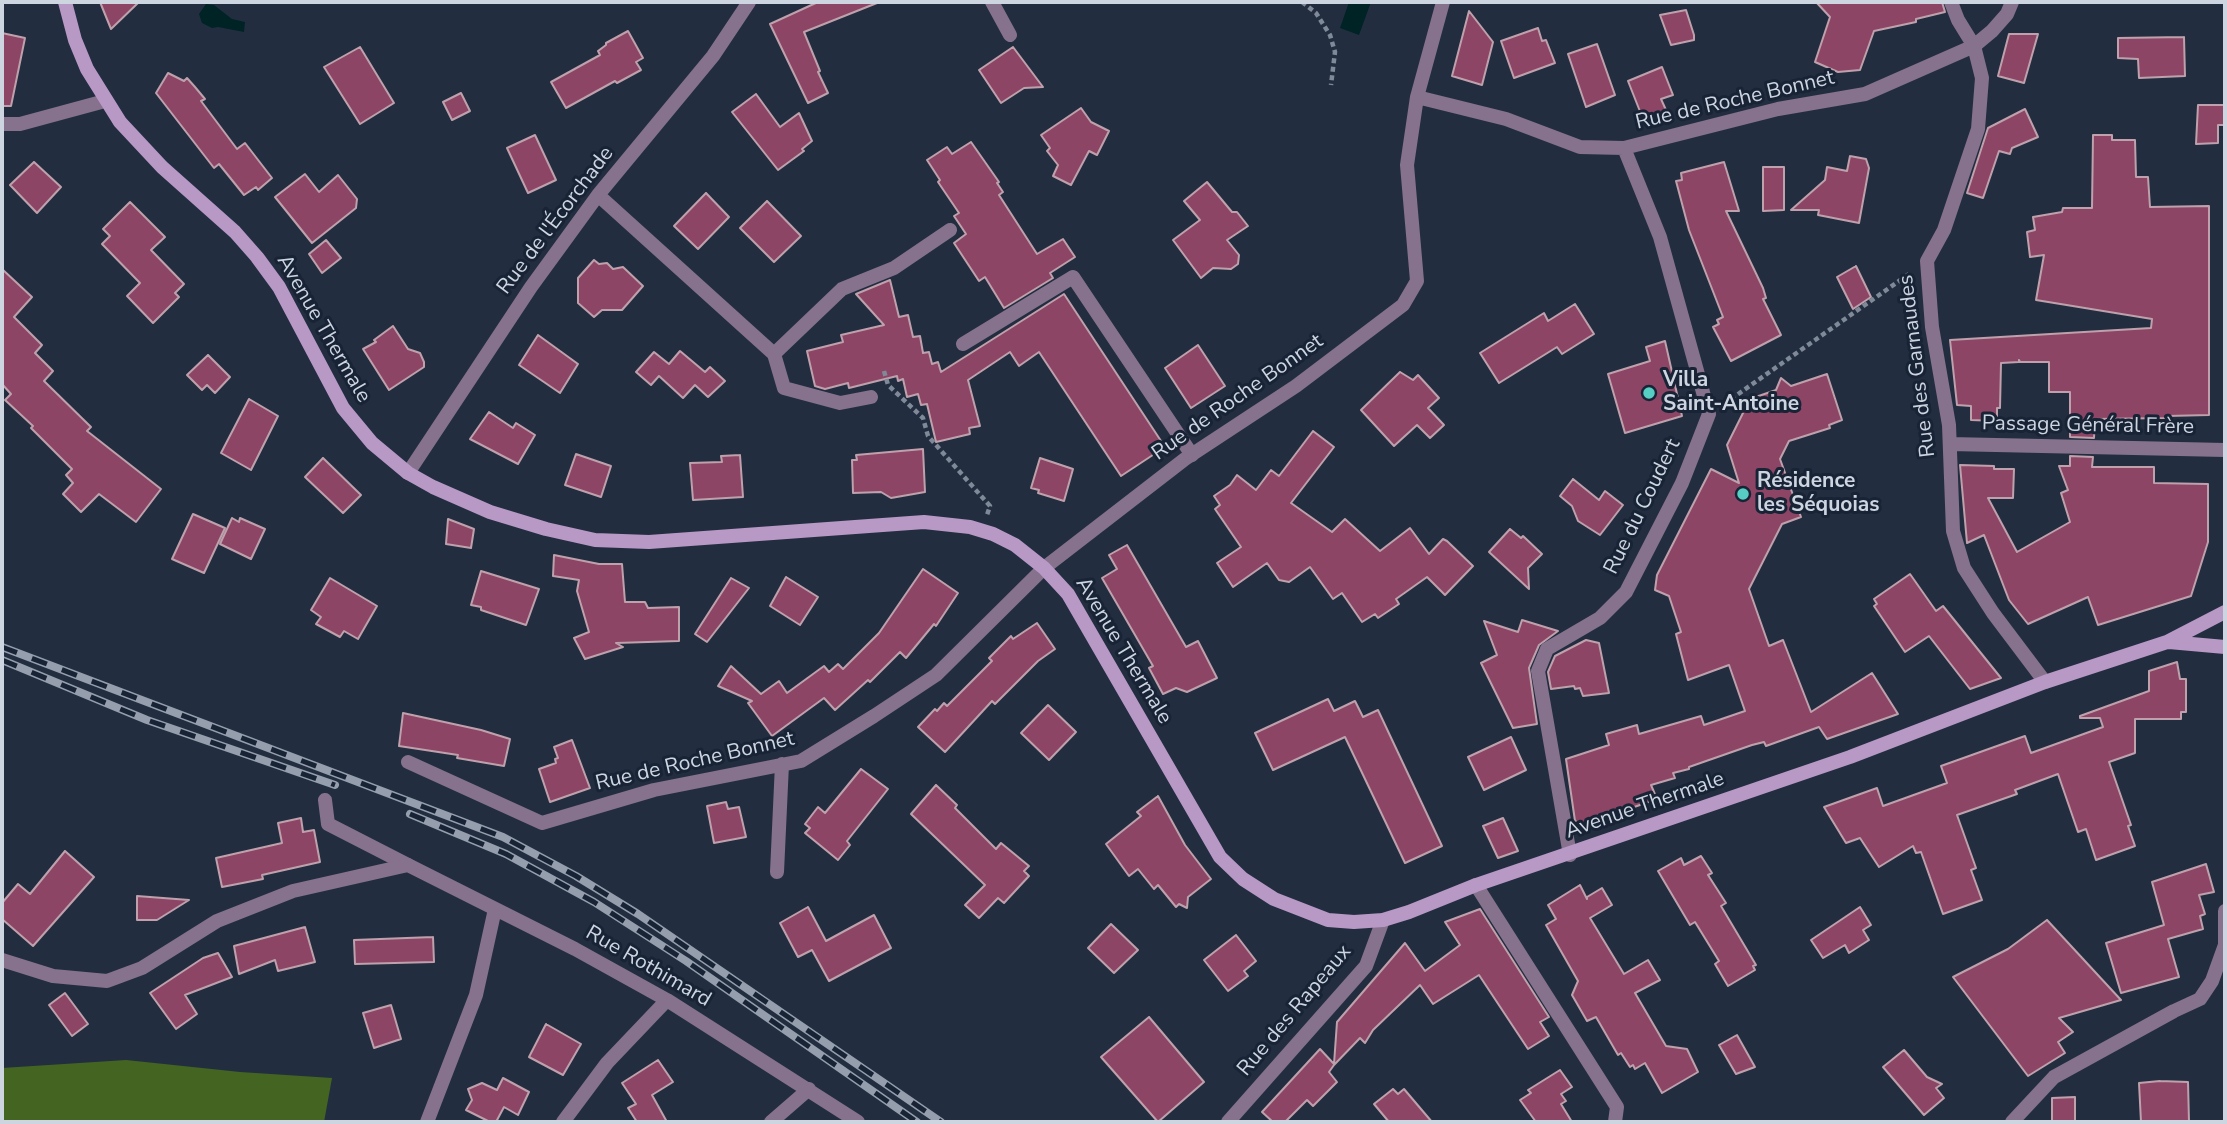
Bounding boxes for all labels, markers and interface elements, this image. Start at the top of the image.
street label: Rue de Roche Bonnet [1633,66,1837,136]
street label: Rue de l'Écorchade [492,142,620,300]
street label: Avenue Thermale [270,251,376,407]
street label: Rue des Garnaudes [1894,273,1942,459]
street label: Rue de Roche Bonnet [1148,329,1328,467]
place label: Villa Saint-Antoine [1663,368,1799,418]
marker: Villa Saint-Antoine [1641,385,1657,401]
street label: Passage Général Frère [1982,412,2194,440]
street label: Rue du Coudert [1599,435,1687,579]
place label: Résidence les Séquoias [1757,469,1879,519]
marker: Résidence les Séquoias [1735,486,1751,502]
street label: Avenue Thermale [1069,573,1177,729]
street label: Rue de Roche Bonnet [593,727,797,797]
street label: Avenue Thermale [1562,767,1728,845]
street label: Rue Rothimard [581,921,715,1013]
street label: Rue des Rapeaux [1233,940,1357,1082]

